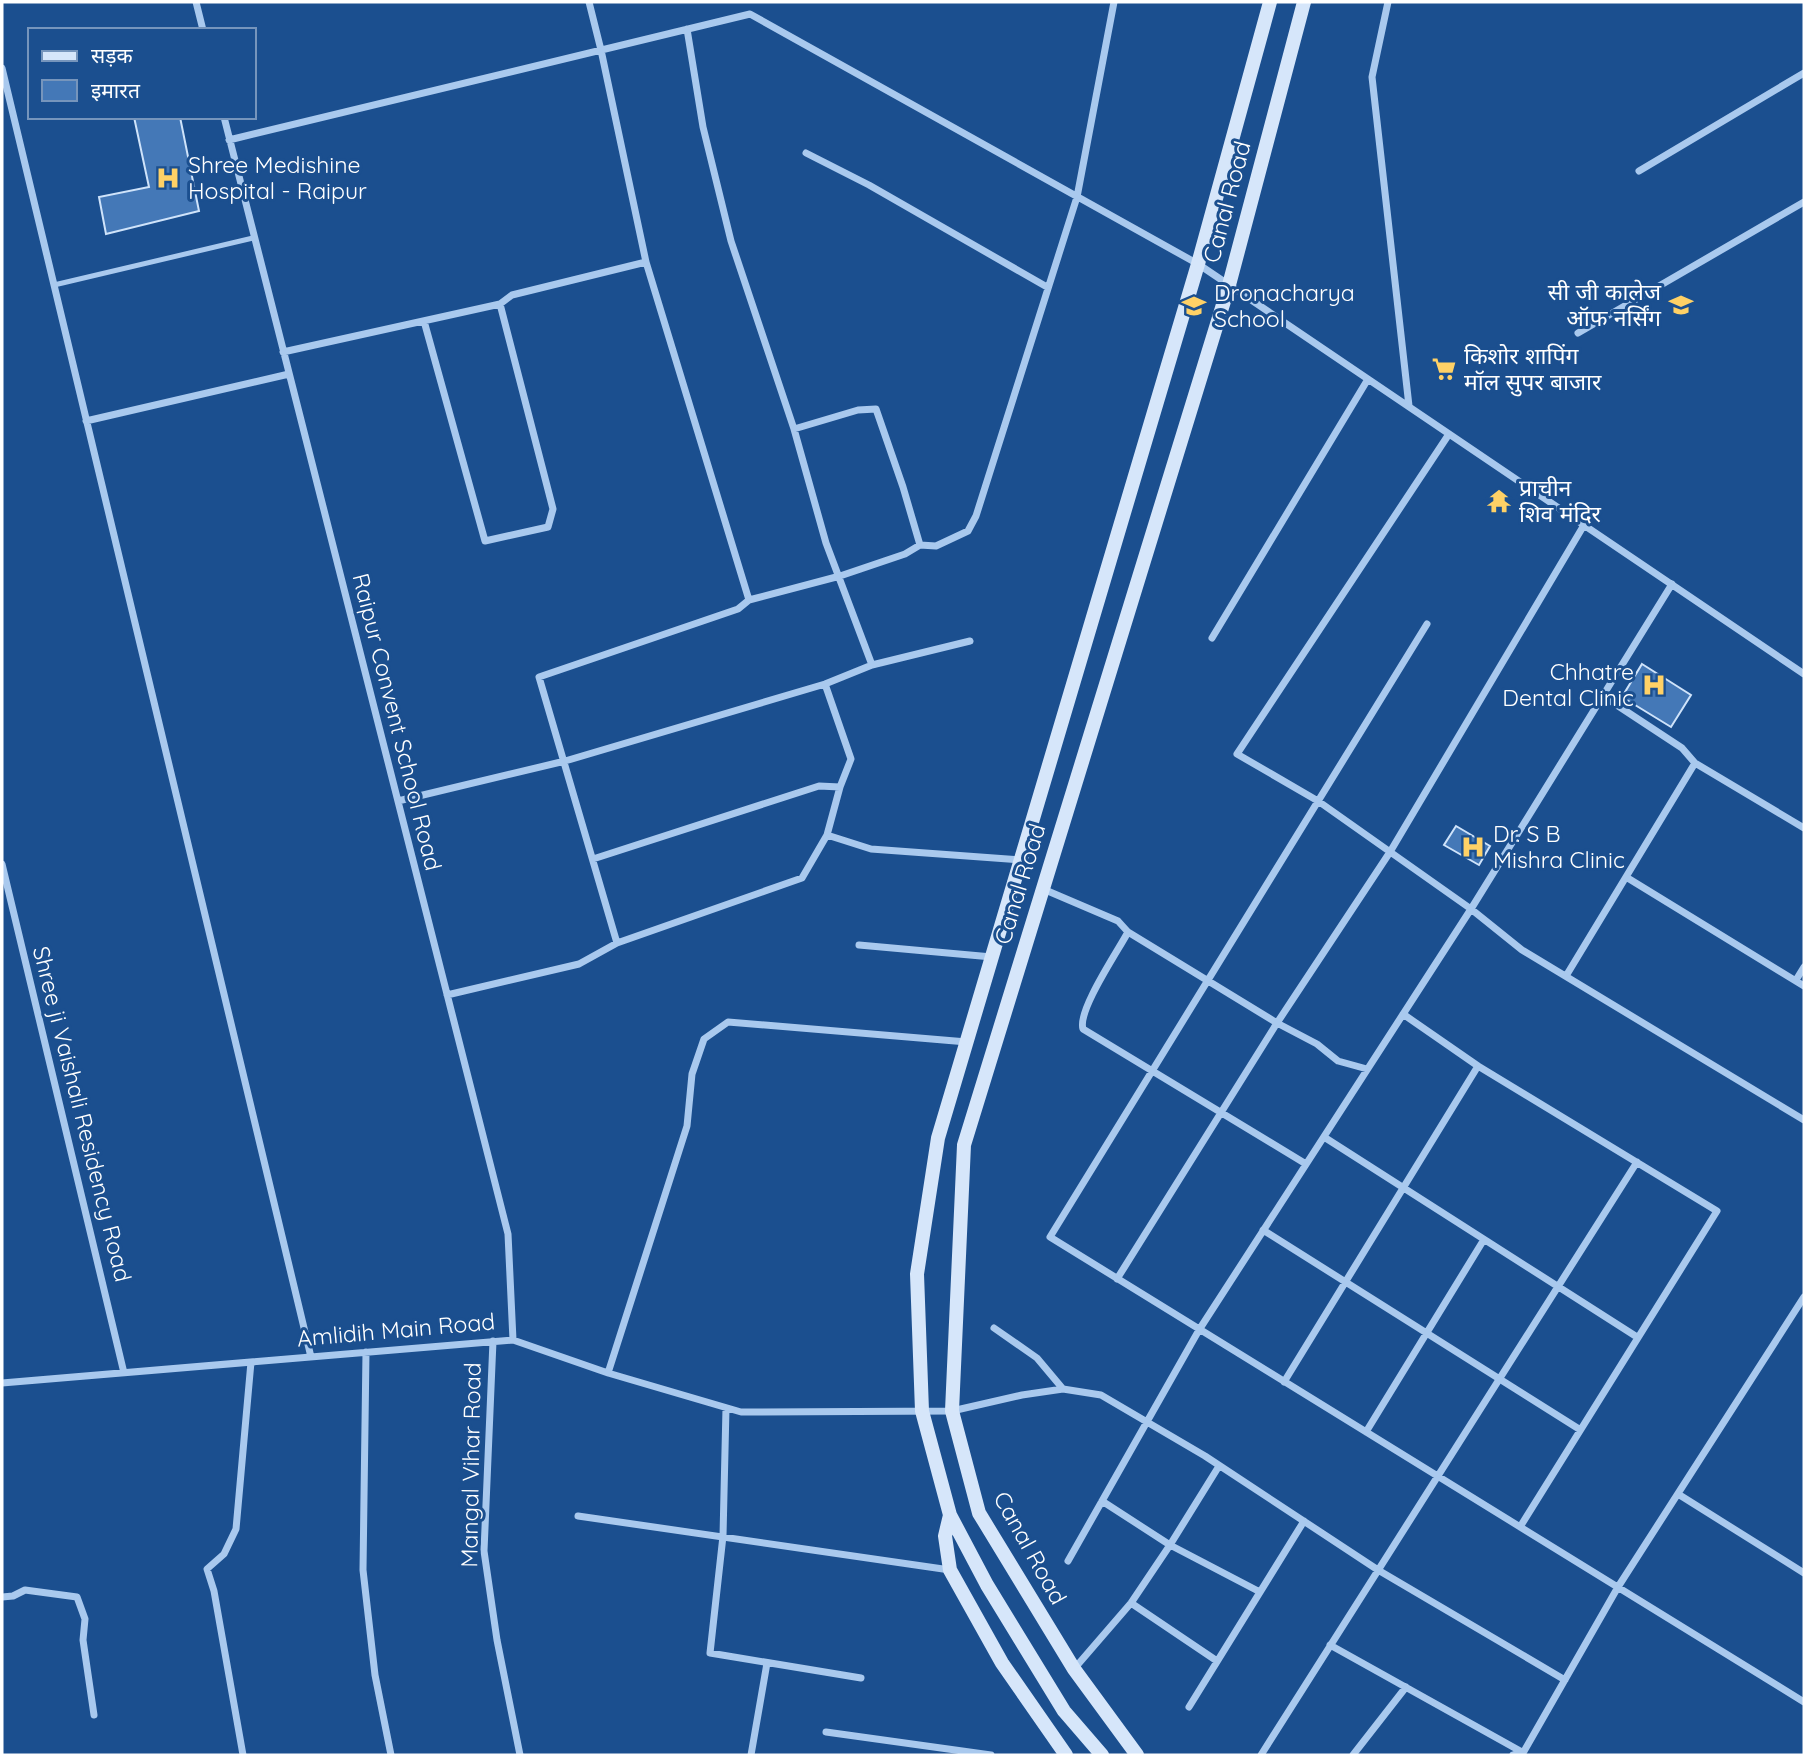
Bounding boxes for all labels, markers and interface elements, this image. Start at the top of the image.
legend [28,28,256,119]
text: सड़क [91,42,133,68]
text: इमारत [91,77,141,103]
street label: Canal Road [1196,138,1257,266]
place label: Shree Medishine Hospital - Raipur [188,150,367,205]
hospital icon: Shree Medishine Hospital - Raipur [154,164,182,192]
place label: सी जी कालेज ऑफ नर्सिंग [1548,277,1662,332]
place label: Dronacharya School [1214,278,1355,333]
school or university icon: सी जी कालेज ऑफ नर्सिंग [1667,291,1695,319]
school or university icon: Dronacharya School [1180,292,1208,320]
place label: किशोर शापिंग मॉल सुपर बाजार [1464,341,1602,397]
supermarket icon: किशोर शापिंग मॉल सुपर बाजार [1430,355,1458,383]
place label: प्राचीन शिव मंदिर [1519,473,1602,528]
temple icon: प्राचीन शिव मंदिर [1485,487,1513,515]
street label: Raipur Convent School Road [346,570,448,874]
place label: Chhatre Dental Clinic [1502,657,1634,712]
hospital icon: Chhatre Dental Clinic [1640,671,1668,699]
place label: Dr. S B Mishra Clinic [1493,819,1625,874]
street label: Canal Road [987,820,1052,948]
hospital icon: Dr. S B Mishra Clinic [1459,833,1487,861]
street label: Shree ji Vaishali Residency Road [27,943,138,1285]
street label: Amlidih Main Road [296,1306,496,1353]
street label: Mangal Vihar Road [454,1362,487,1568]
street label: Canal Road [987,1486,1073,1609]

